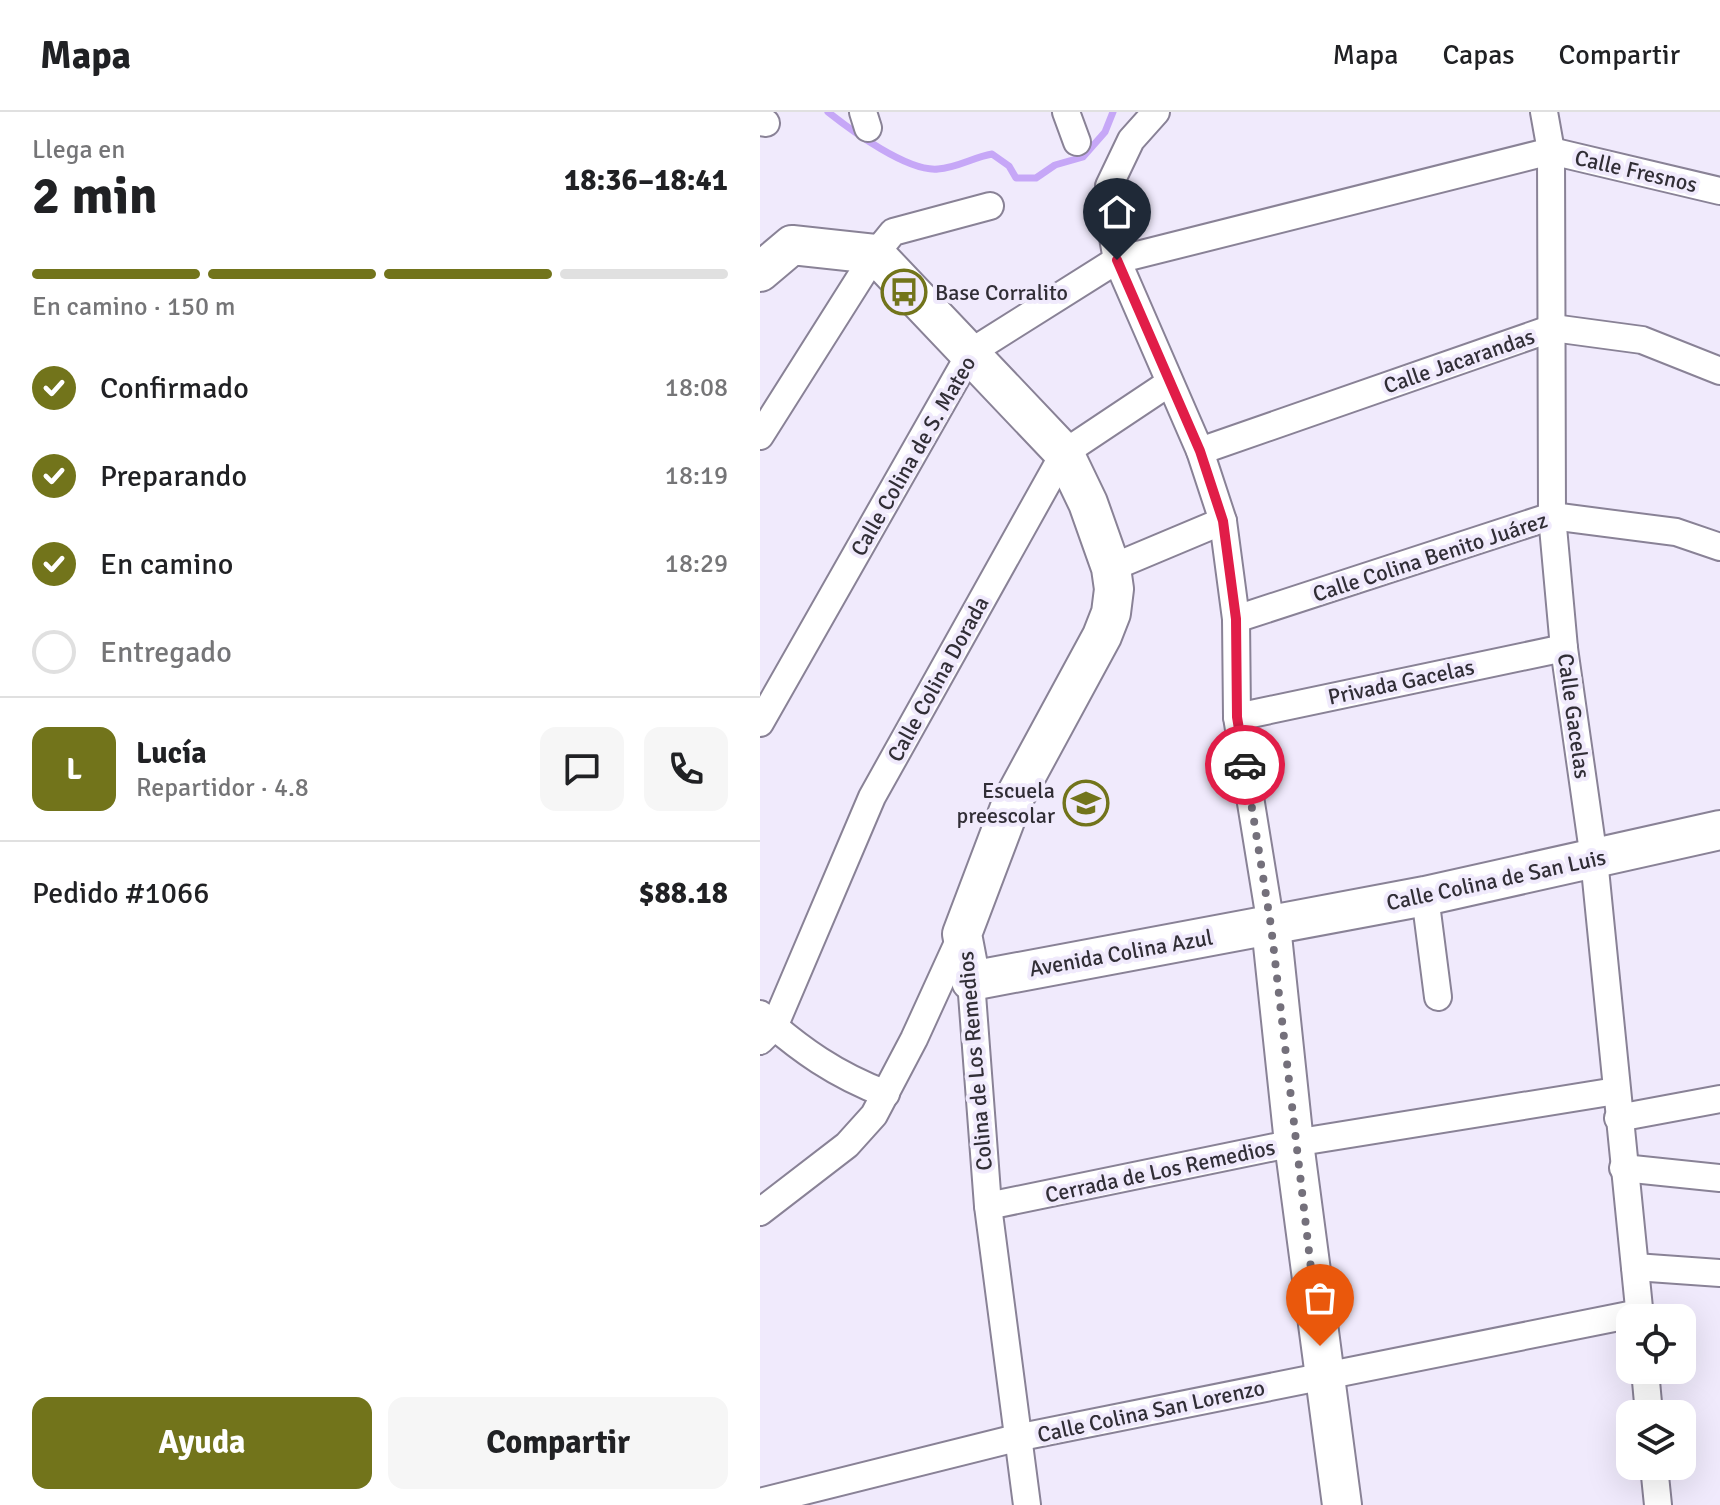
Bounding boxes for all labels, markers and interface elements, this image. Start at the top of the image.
text: Mapa [40,32,131,79]
text: Mapa [1333,38,1398,72]
text: Capas [1442,38,1515,72]
text: Compartir [1559,38,1680,72]
text: Llega en [32,134,126,166]
street label: Calle Fresnos [1572,144,1700,198]
text: 18:36–18:41 [564,162,728,199]
text: 2 min [32,164,158,228]
pin [1083,178,1151,260]
icon: home [1095,190,1139,234]
bus stop icon: Base Corralito [880,268,928,316]
place label: Base Corralito [935,279,1068,306]
text: En camino · 150 m [32,291,235,323]
street label: Calle Jacarandas [1380,323,1538,399]
street label: Calle Colina de S. Mateo [845,351,981,561]
icon: check [32,366,76,410]
text: Confirmado [100,370,249,407]
text: 18:08 [665,372,728,404]
icon: check [32,454,76,498]
text: Preparando [100,458,247,495]
text: 18:19 [665,460,728,492]
street label: Calle Colina Benito Juárez [1309,506,1551,608]
icon: check [32,542,76,586]
text: En camino [100,546,233,583]
text: 18:29 [665,548,728,580]
street label: Calle Colina Dorada [881,592,995,766]
text: Entregado [100,634,232,671]
street label: Calle Gacelas [1552,652,1596,780]
street label: Privada Gacelas [1325,653,1477,711]
courier [1205,725,1285,805]
button: chat [540,727,624,811]
button: phone [644,727,728,811]
text: Lucía [136,735,207,772]
icon: car [1223,743,1267,787]
text: L [66,751,82,788]
text: Repartidor · 4.8 [136,772,309,804]
place label: Escuela preescolar [957,777,1055,829]
school or university icon: Escuela preescolar [1062,779,1110,827]
street label: Calle Colina de San Luis [1384,844,1608,916]
text: Pedido #1066 [32,875,209,912]
text: $88.18 [638,875,728,912]
street label: Avenida Colina Azul [1027,924,1215,982]
street label: Colina de Los Remedios [952,950,998,1172]
street label: Cerrada de Los Remedios [1043,1133,1277,1209]
pin [1286,1264,1354,1346]
icon: bag [1298,1276,1342,1320]
map controls [1616,1304,1696,1480]
button: locate [1616,1304,1696,1384]
street label: Calle Colina San Lorenzo [1035,1374,1267,1448]
button: Ayuda [32,1397,372,1489]
button: Compartir [388,1397,728,1489]
button: layers [1616,1400,1696,1480]

